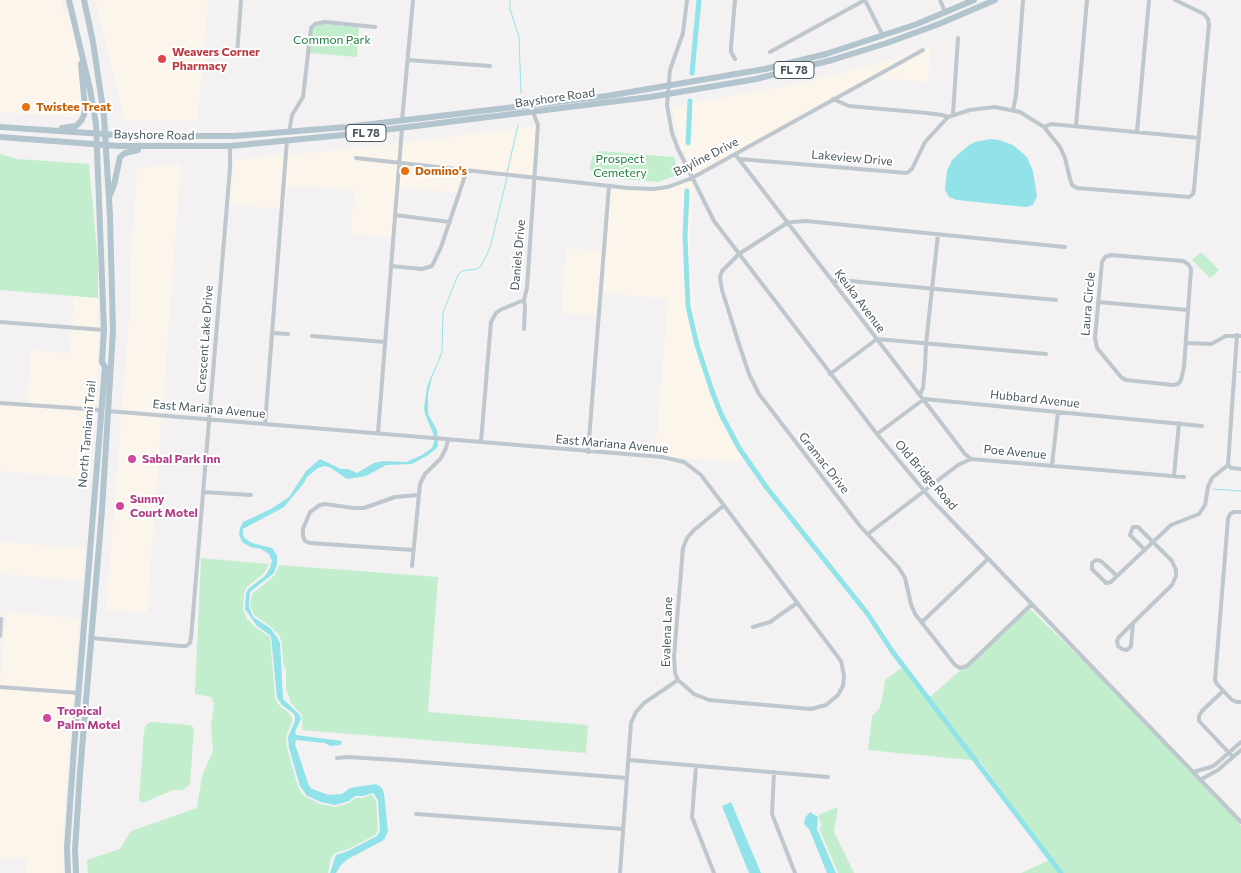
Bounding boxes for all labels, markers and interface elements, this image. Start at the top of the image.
park label: Common Park [293,33,371,47]
place label: Weavers Corner Pharmacy [172,45,260,73]
marker: Weavers Corner Pharmacy [156,53,168,65]
road number: FL 78 [774,62,814,78]
street label: Bayshore Road [514,85,596,111]
place label: Twistee Treat [36,100,111,114]
marker: Twistee Treat [20,101,32,113]
road number: FL 78 [346,125,386,142]
street label: Bayshore Road [113,127,195,143]
street label: Bayline Drive [671,135,741,179]
street label: Lakeview Drive [811,147,893,169]
park label: Prospect Cemetery [593,152,647,180]
place label: Domino's [415,164,467,178]
marker: Domino's [399,165,411,177]
street label: Daniels Drive [508,219,528,291]
street label: Keuka Avenue [831,266,889,336]
street label: Laura Circle [1078,271,1098,337]
street label: Crescent Lake Drive [194,285,216,393]
street label: North Tamiami Trail [75,380,99,488]
street label: Hubbard Avenue [990,387,1080,411]
street label: East Mariana Avenue [152,397,266,421]
street label: Gramac Drive [796,430,852,496]
street label: East Mariana Avenue [555,432,669,456]
street label: Old Bridge Road [892,437,960,513]
street label: Poe Avenue [983,442,1047,462]
place label: Sabal Park Inn [142,452,220,466]
marker: Sabal Park Inn [126,453,138,465]
place label: Sunny Court Motel [130,492,198,520]
marker: Sunny Court Motel [114,500,126,512]
street label: Evalena Lane [659,597,675,667]
place label: Tropical Palm Motel [57,704,120,732]
marker: Tropical Palm Motel [41,712,53,724]

